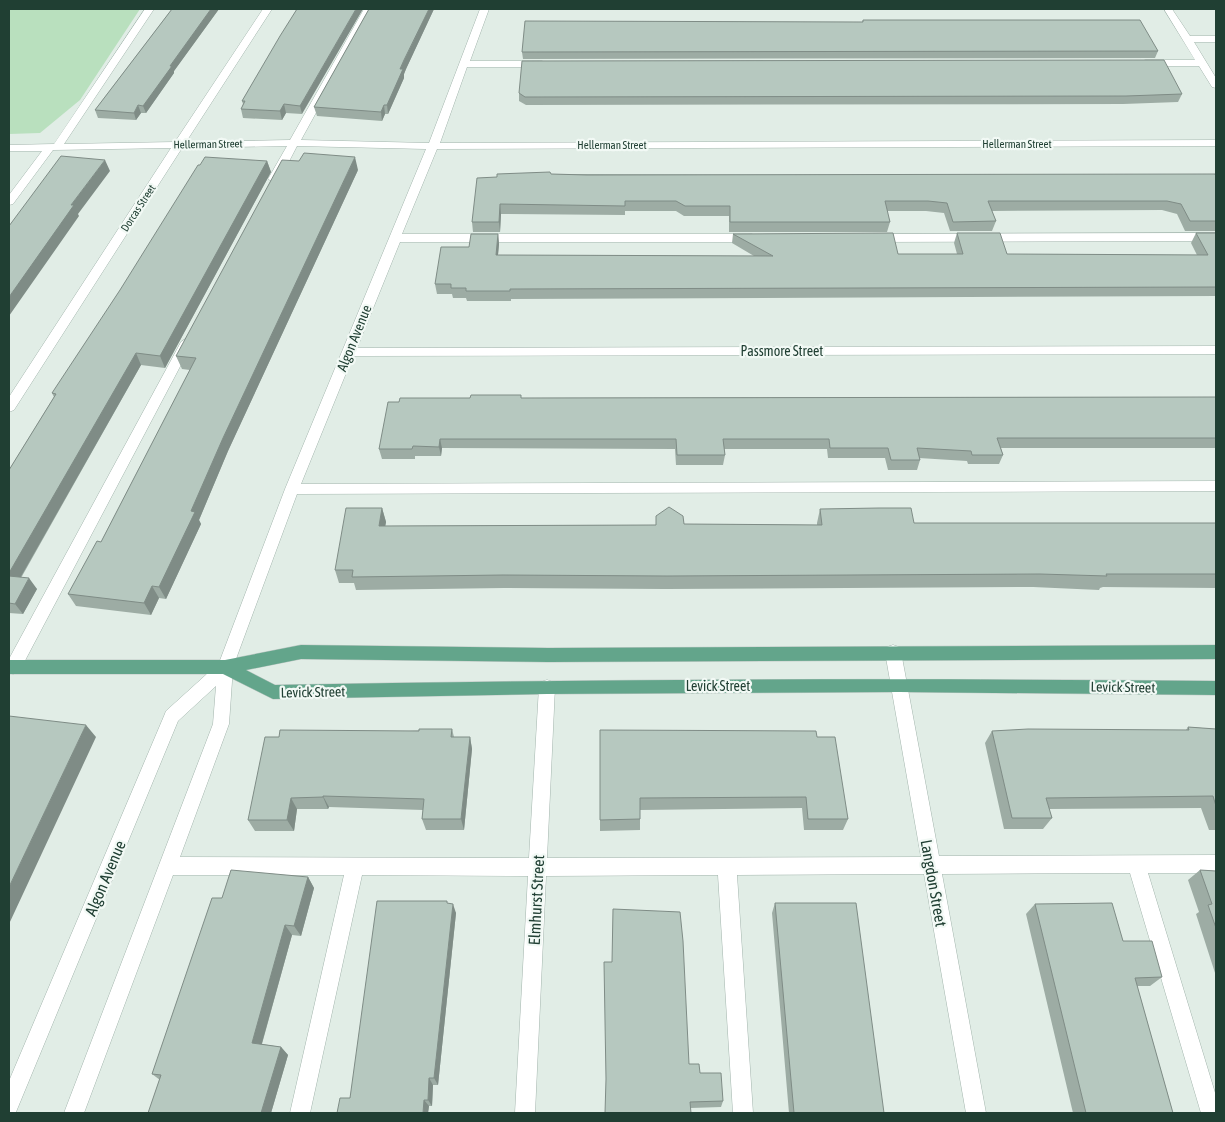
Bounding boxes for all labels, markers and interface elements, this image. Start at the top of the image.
street label: Hellerman Street [173,137,243,151]
street label: Hellerman Street [982,138,1052,150]
street label: Hellerman Street [577,139,647,151]
street label: Dorcas Street [118,182,158,234]
street label: Algon Avenue [333,302,375,374]
street label: Passmore Street [741,343,823,359]
street label: Levick Street [686,678,750,694]
street label: Levick Street [1091,678,1155,696]
street label: Levick Street [281,683,345,701]
street label: Algon Avenue [81,838,130,919]
street label: Langdon Street [917,838,951,929]
street label: Elmhurst Street [525,854,547,946]

